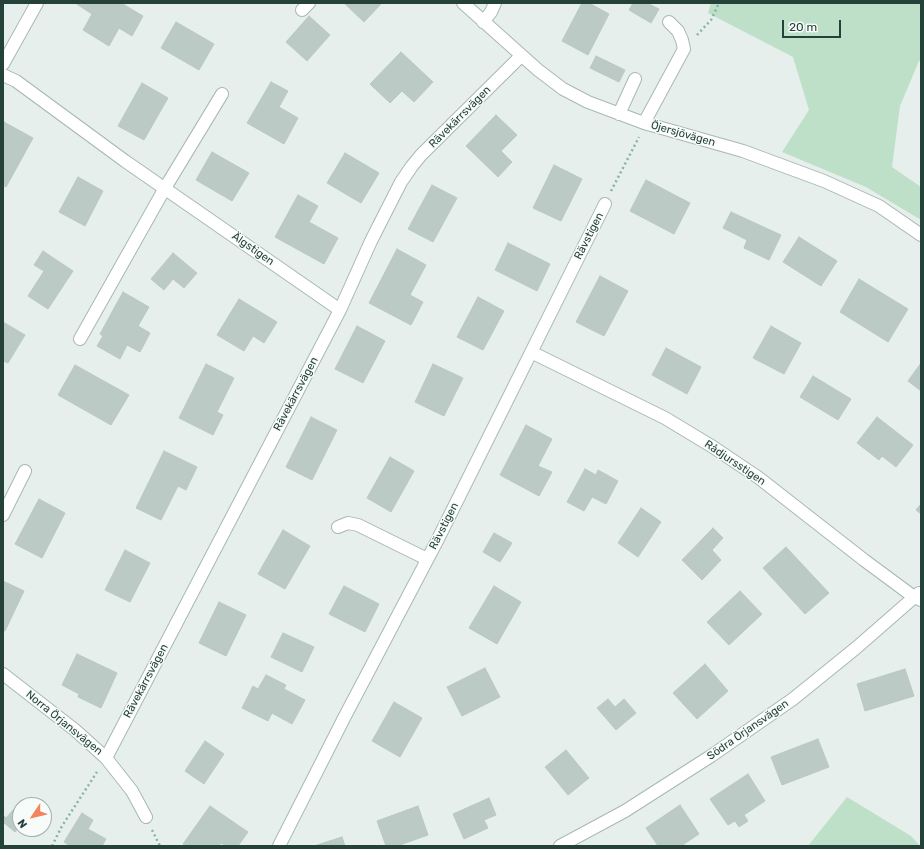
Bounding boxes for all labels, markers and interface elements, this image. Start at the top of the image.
scale bar [784,12,843,38]
text: 20 m [789,20,817,34]
street label: Rävekärrsvägen [426,83,494,151]
street label: Öjersjövägen [649,119,717,149]
street label: Rävstigen [572,210,606,262]
street label: Älgstigen [229,230,277,268]
street label: Rävekärrsvägen [271,355,321,433]
street label: Rådjursstigen [702,438,768,488]
street label: Rävstigen [427,500,461,552]
street label: Rävekärrsvägen [121,642,171,720]
street label: Norra Örjansvägen [23,688,105,758]
street label: Södra Örjansvägen [705,697,791,763]
north arrow [12,797,52,837]
text: N [15,817,30,831]

